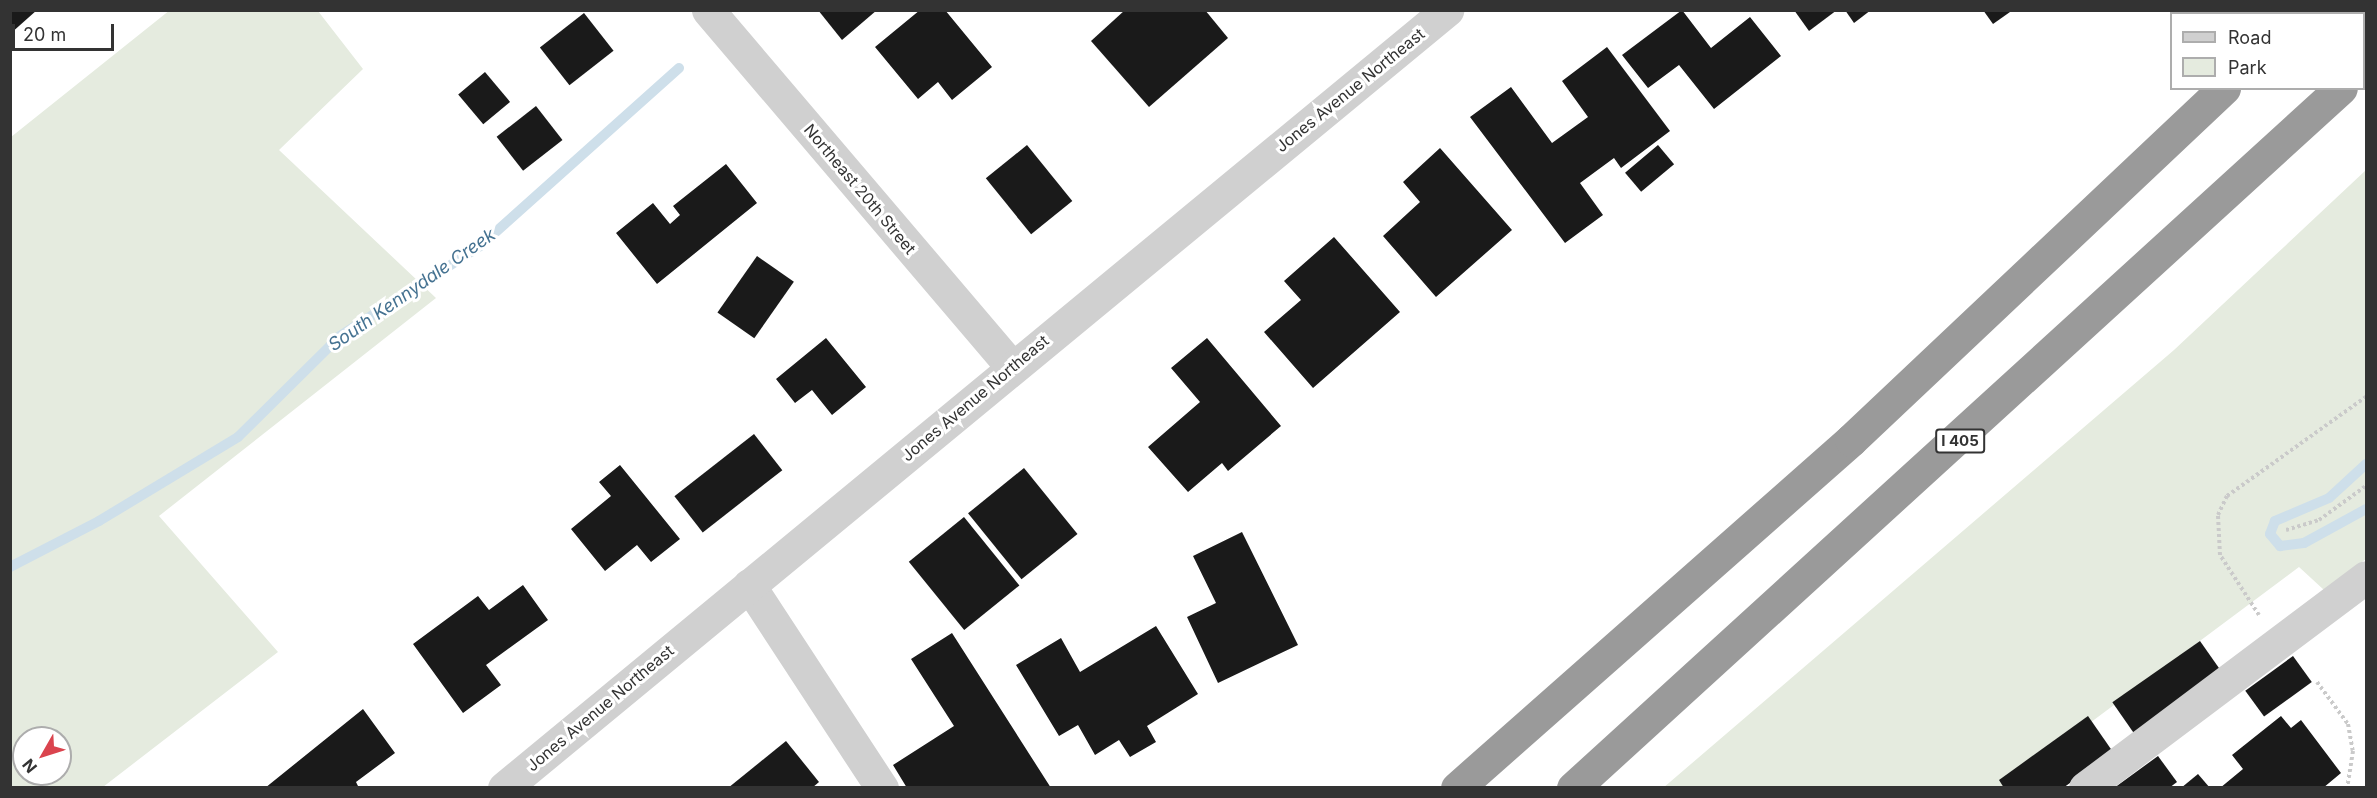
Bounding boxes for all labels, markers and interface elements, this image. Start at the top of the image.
scale bar [15,12,117,50]
legend [2170,12,2365,90]
text: 20 m [23,24,66,45]
street label: Jones Avenue Northeast [1272,24,1428,156]
text: Road [2228,27,2271,48]
text: Park [2228,57,2267,78]
street label: Northeast 20th Street [800,120,920,258]
water label: South Kennydale Creek [324,224,500,356]
street label: Jones Avenue Northeast [898,331,1052,465]
road number: I 405 [1934,429,1986,453]
street label: Jones Avenue Northeast [523,641,677,775]
north arrow [12,726,72,786]
text: N [18,755,41,777]

